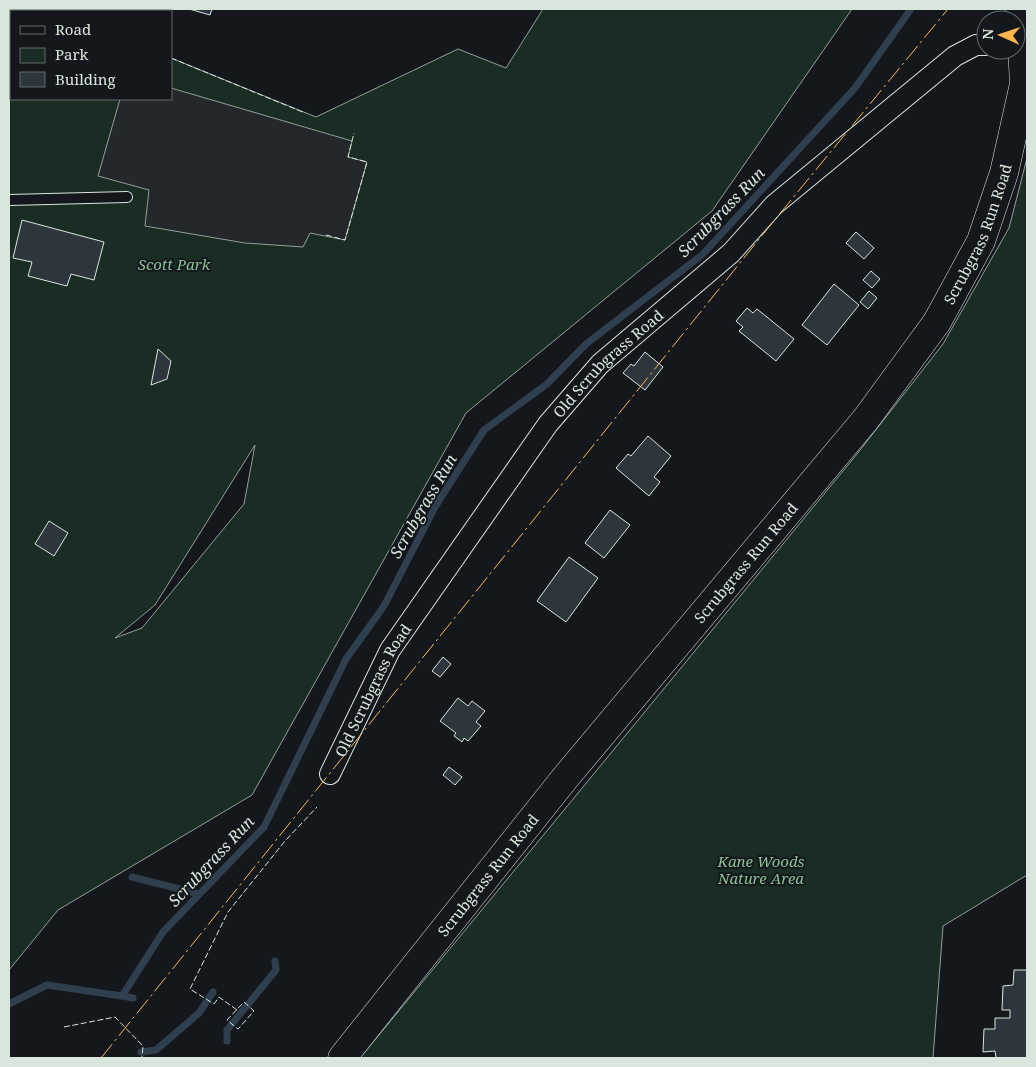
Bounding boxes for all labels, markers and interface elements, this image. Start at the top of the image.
legend [10,10,172,100]
north arrow [976,10,1026,60]
text: Road [55,19,91,39]
text: N [978,28,997,40]
text: Park [55,44,89,64]
text: Building [55,69,116,89]
water label: Scrubgrass Run [673,162,770,262]
street label: Scrubgrass Run Road [939,162,1016,308]
park label: Scott Park [138,254,211,274]
street label: Old Scrubgrass Road [548,305,667,422]
water label: Scrubgrass Run [384,450,462,562]
street label: Scrubgrass Run Road [689,498,802,627]
street label: Old Scrubgrass Road [330,620,415,760]
street label: Scrubgrass Run Road [433,810,543,940]
water label: Scrubgrass Run [163,811,259,911]
park label: Kane Woods Nature Area [716,851,805,888]

